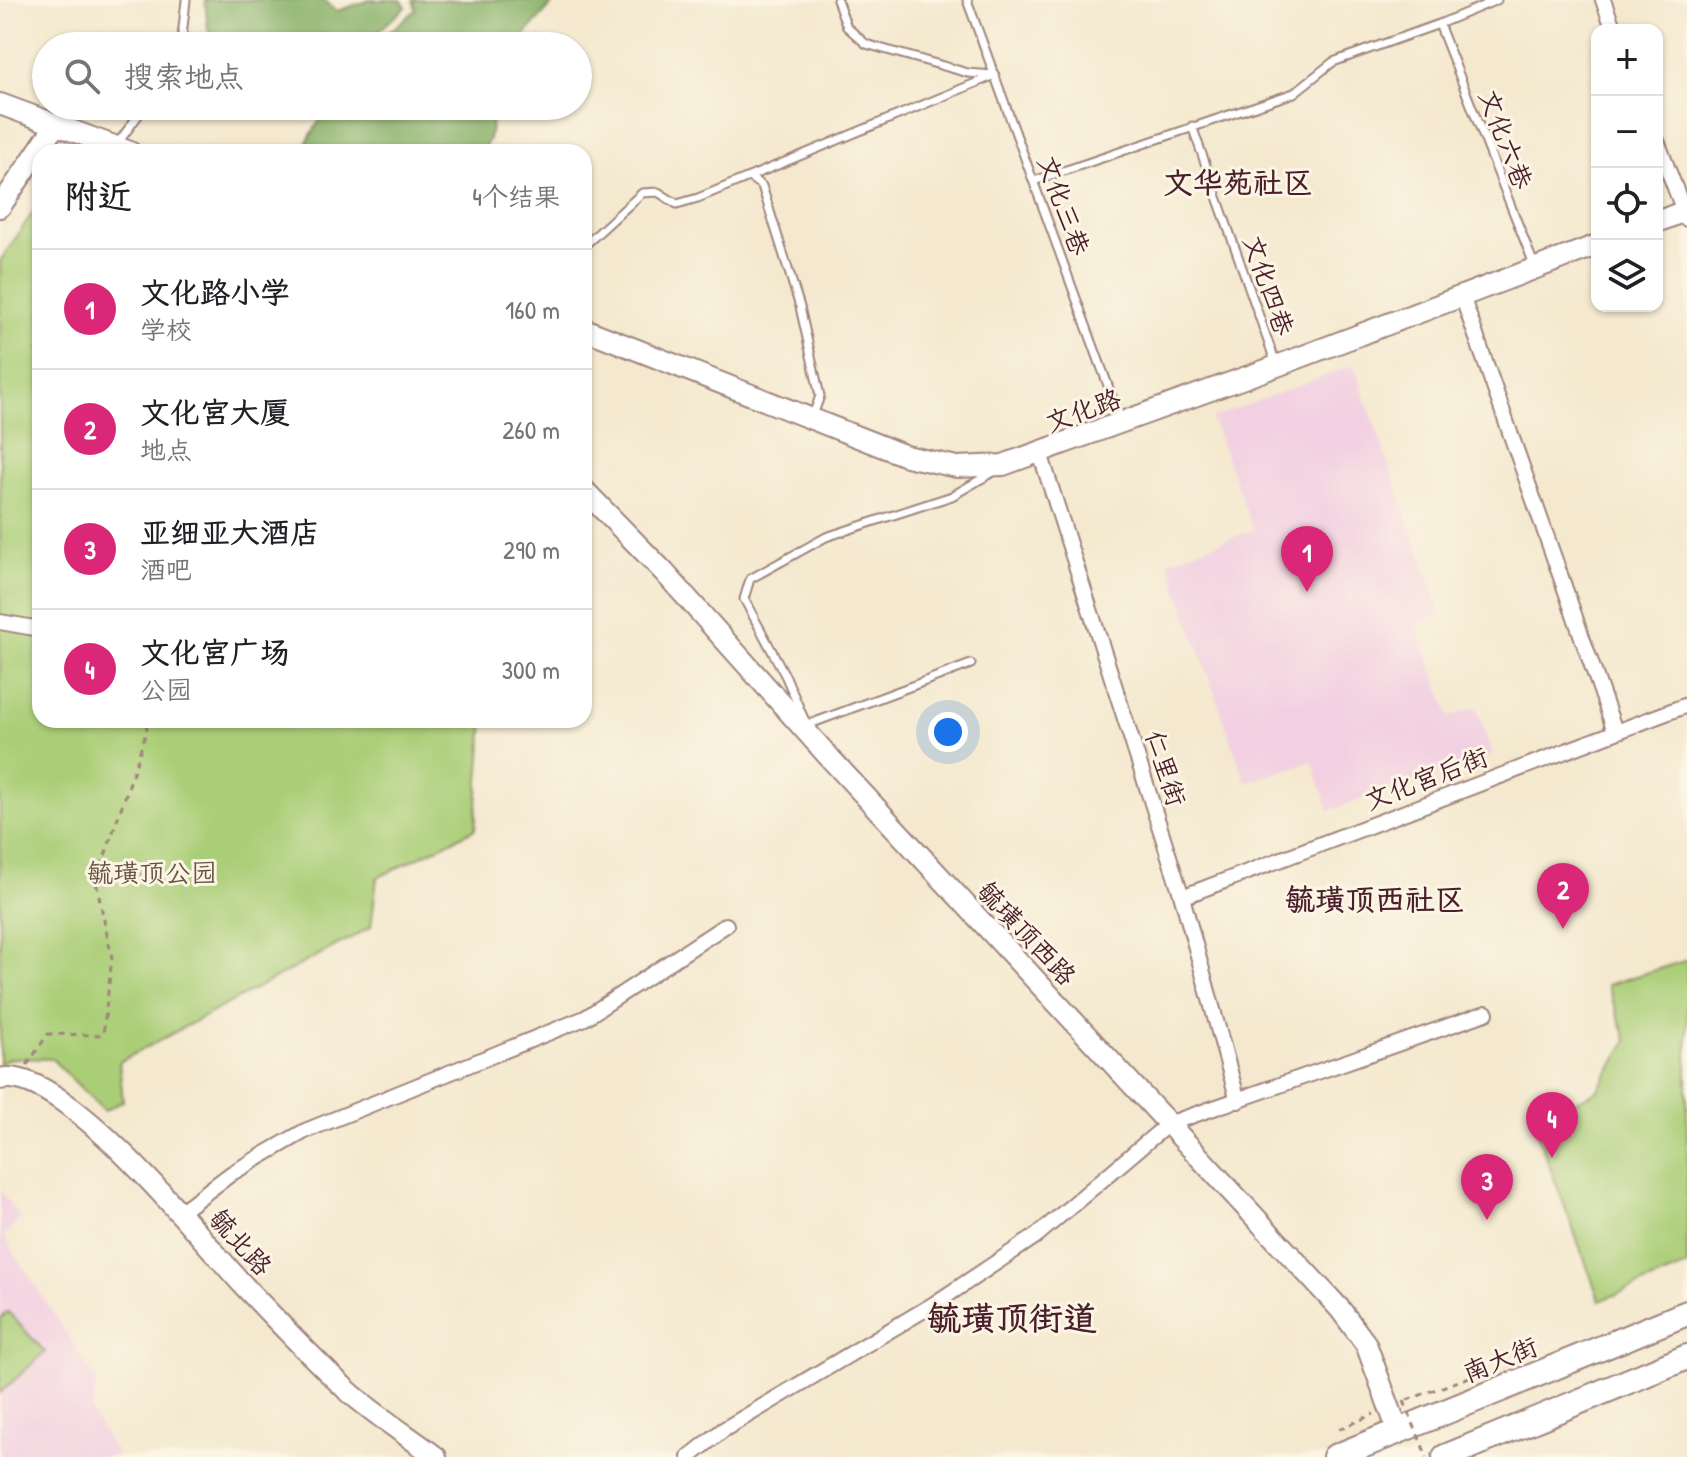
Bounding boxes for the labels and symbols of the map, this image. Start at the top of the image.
street label: 文化六巷 [1471,84,1541,194]
street label: 文化三巷 [1030,150,1098,260]
district label: 文华苑社区 [1163,162,1313,202]
street label: 文化四巷 [1236,230,1302,340]
street label: 文化路 [1040,380,1126,440]
pin: 1 [1281,526,1333,592]
your location [928,712,968,752]
street label: 仁里街 [1137,725,1195,811]
street label: 文化宫后街 [1359,738,1493,818]
park label: 毓璜顶公园 [87,855,217,890]
pin: 2 [1537,863,1589,929]
street label: 毓璜顶西路 [970,874,1084,992]
district label: 毓璜顶西社区 [1285,879,1465,919]
pin: 4 [1526,1092,1578,1158]
pin: 3 [1461,1154,1513,1220]
street label: 毓北路 [202,1201,280,1283]
district label: 毓璜顶街道 [927,1295,1097,1341]
street label: 南大街 [1457,1328,1543,1390]

